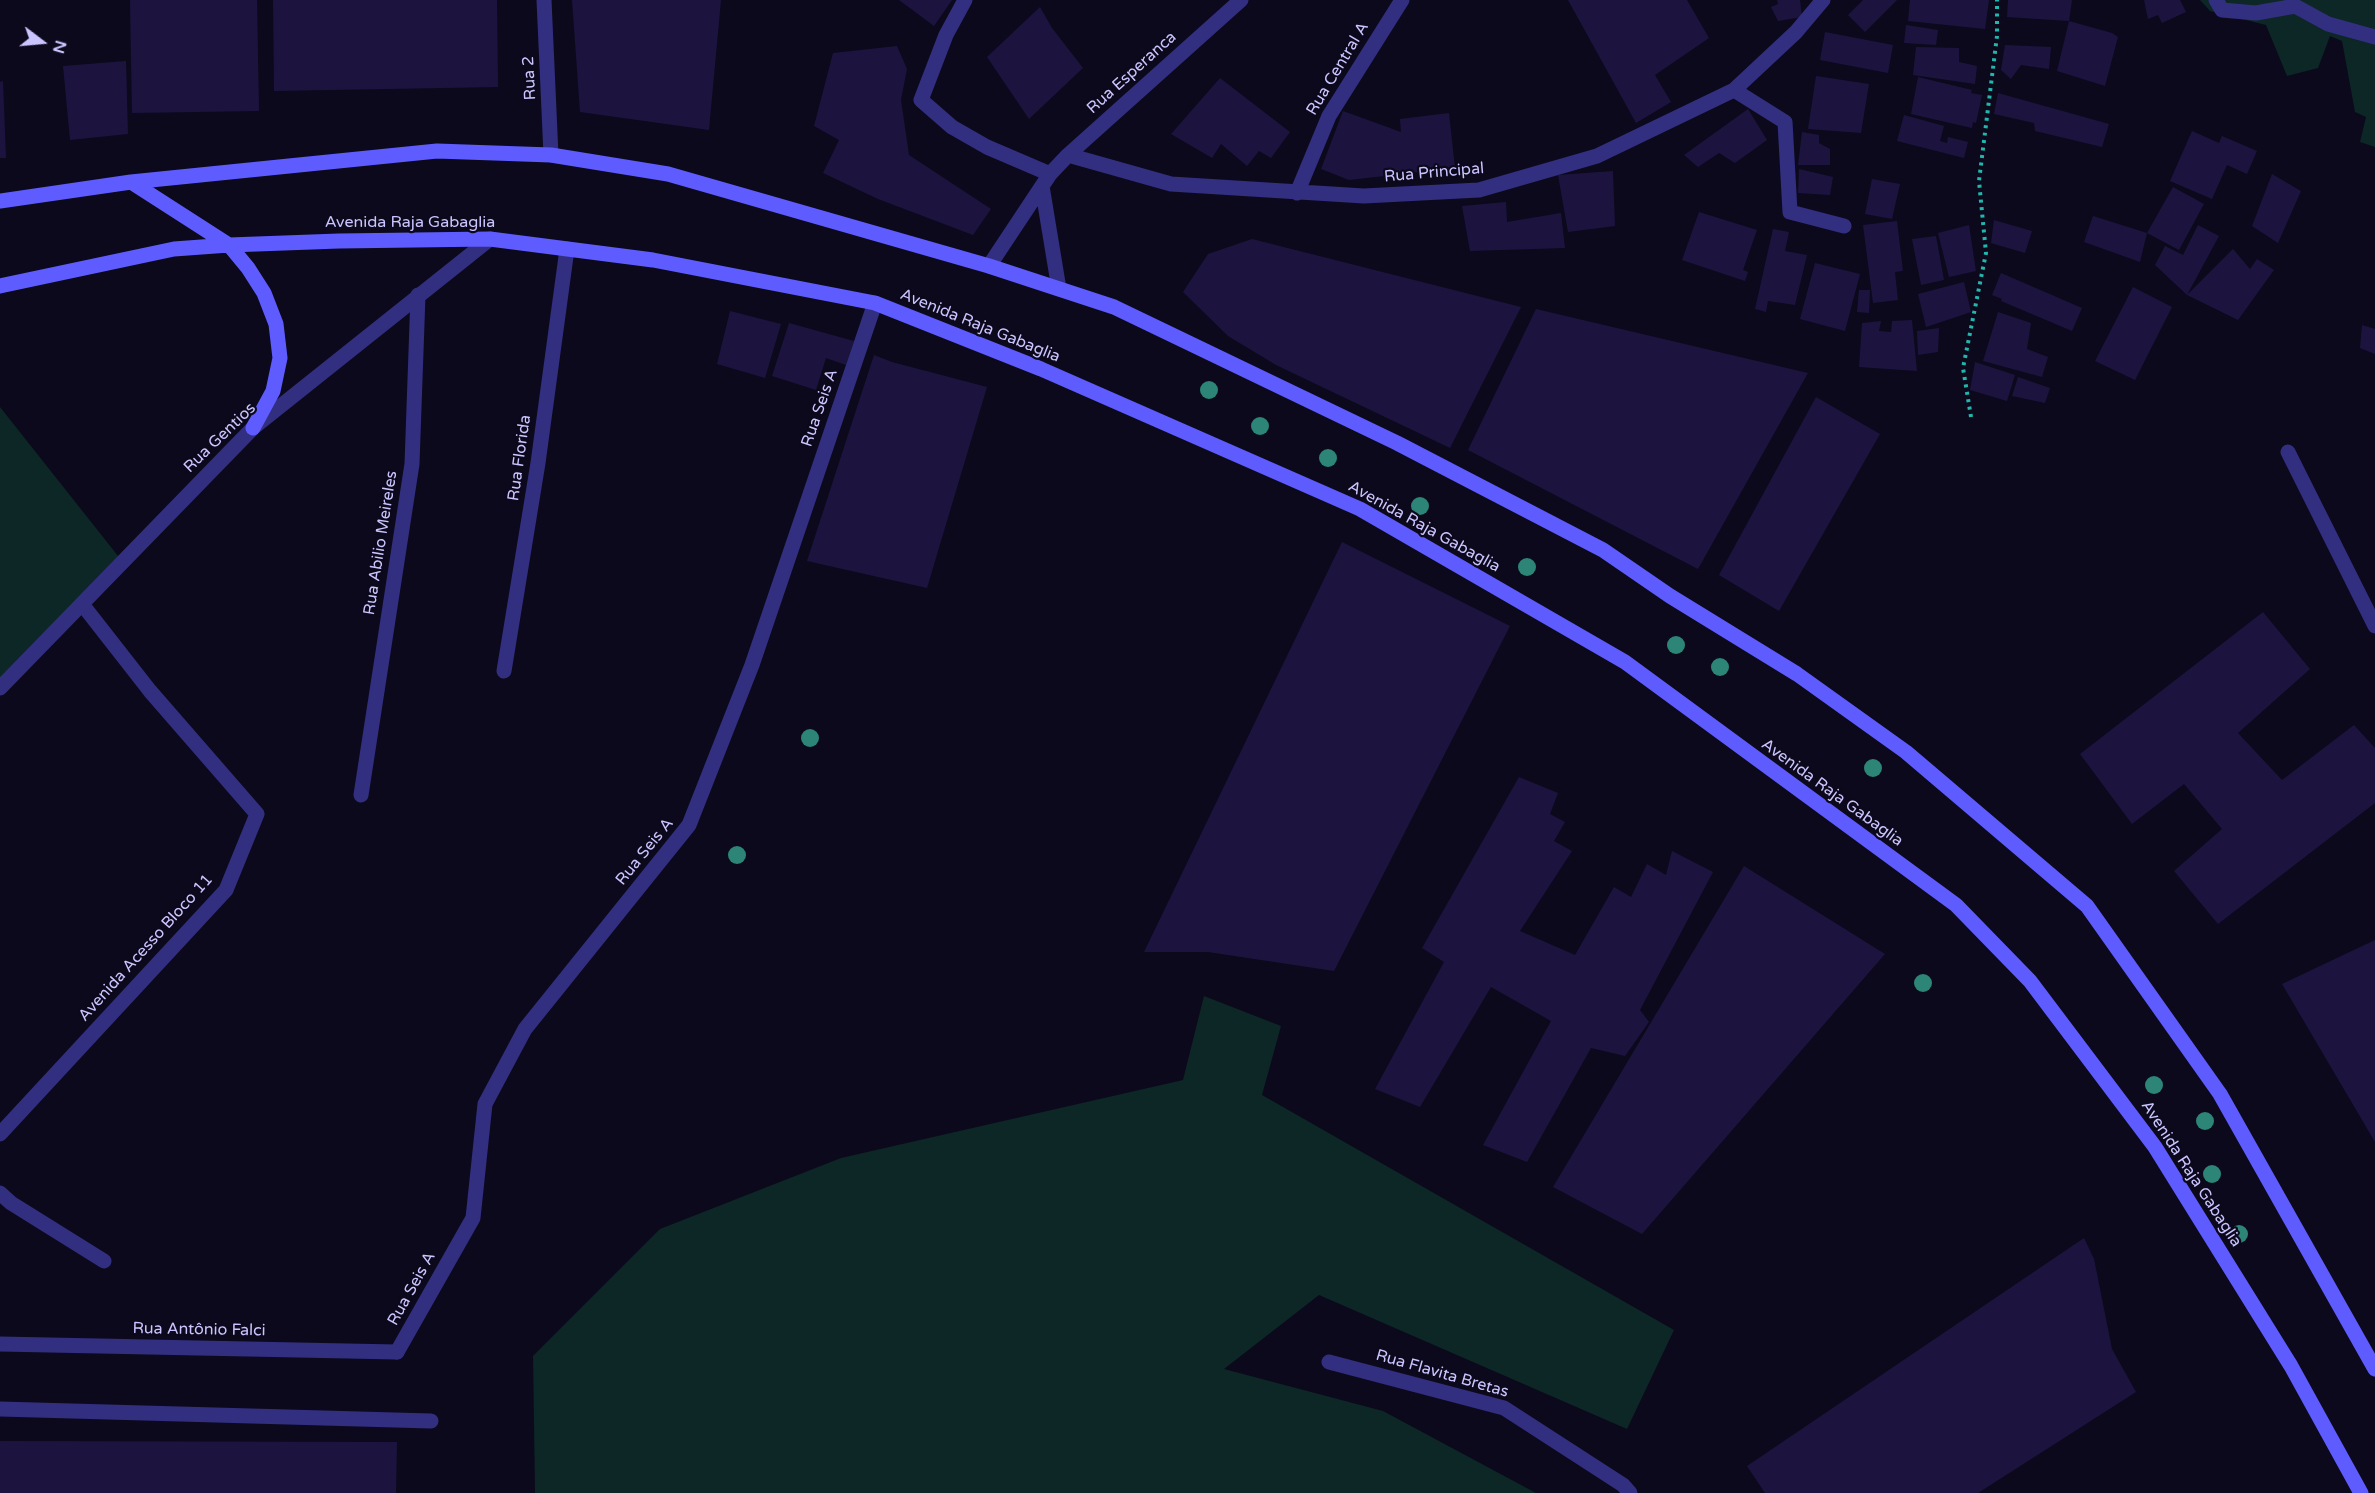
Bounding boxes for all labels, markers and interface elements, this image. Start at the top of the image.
north arrow [12,12,72,72]
street label: Rua Central A [1303,19,1373,119]
street label: Rua Esperanca [1083,28,1181,118]
text: N [48,38,71,56]
street label: Rua 2 [519,55,541,101]
street label: Rua Principal [1383,159,1485,187]
street label: Avenida Raja Gabaglia [325,213,495,233]
street label: Avenida Raja Gabaglia [897,285,1063,367]
street label: Rua Seis A [798,367,842,449]
street label: Rua Gentios [180,399,260,477]
street label: Rua Florida [504,414,536,502]
street label: Rua Abilio Meireles [360,469,402,617]
street label: Avenida Raja Gabaglia [1345,477,1503,577]
street label: Avenida Raja Gabaglia [1757,735,1907,851]
street label: Rua Seis A [612,814,678,890]
street label: Avenida Acesso Bloco 11 [75,870,217,1026]
street label: Avenida Raja Gabaglia [2136,1097,2246,1251]
street label: Rua Seis A [384,1249,440,1329]
street label: Rua Antônio Falci [132,1319,266,1341]
street label: Rua Flavita Bretas [1373,1346,1511,1402]

